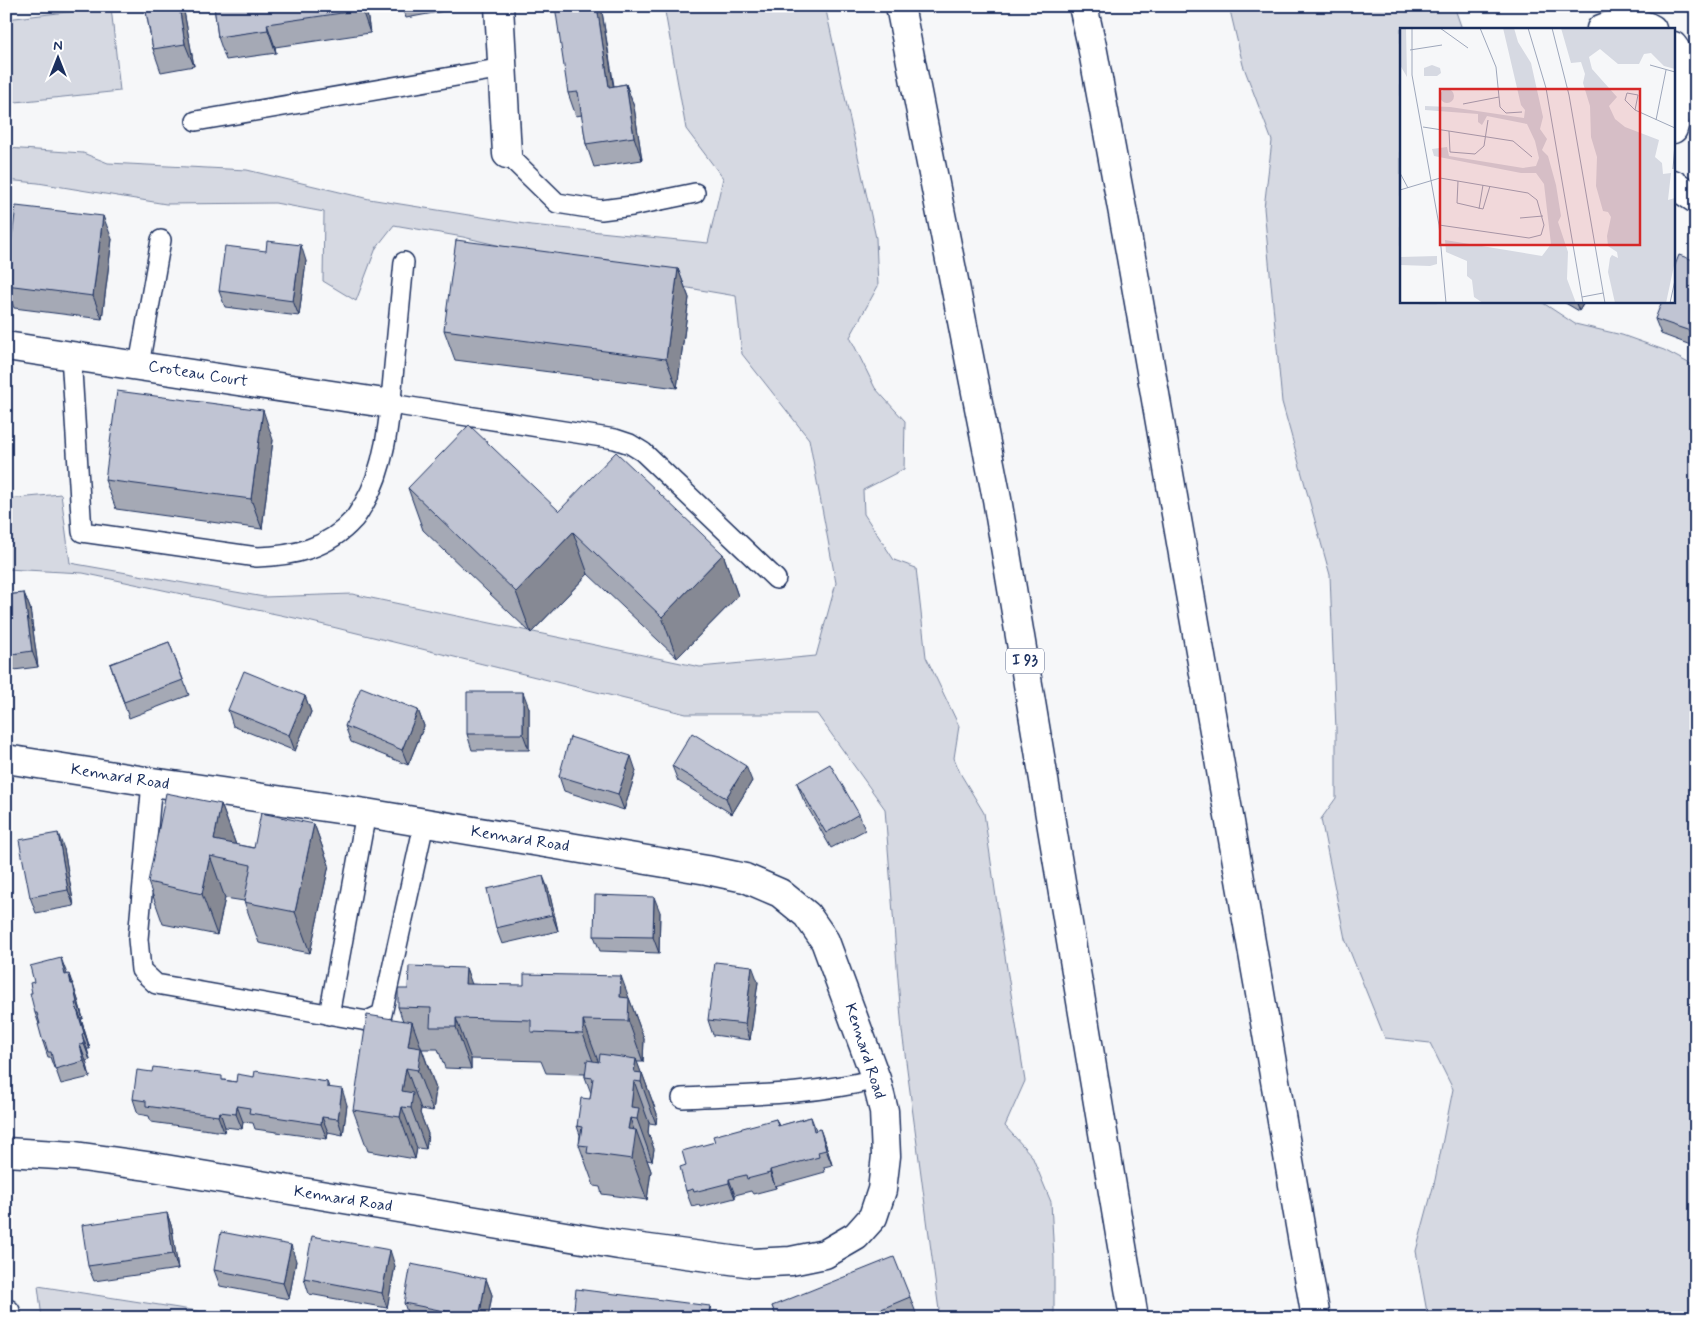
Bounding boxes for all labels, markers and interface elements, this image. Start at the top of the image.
inset map [1400,28,1674,302]
north arrow [32,32,82,82]
text: N [53,37,63,55]
street label: Croteau Court [147,356,250,392]
road number: I 93 [1006,648,1044,674]
street label: Kennard Road [69,759,171,795]
street label: Kennard Road [469,821,571,857]
street label: Kennard Road [840,1000,890,1102]
street label: Kennard Road [292,1181,394,1217]

